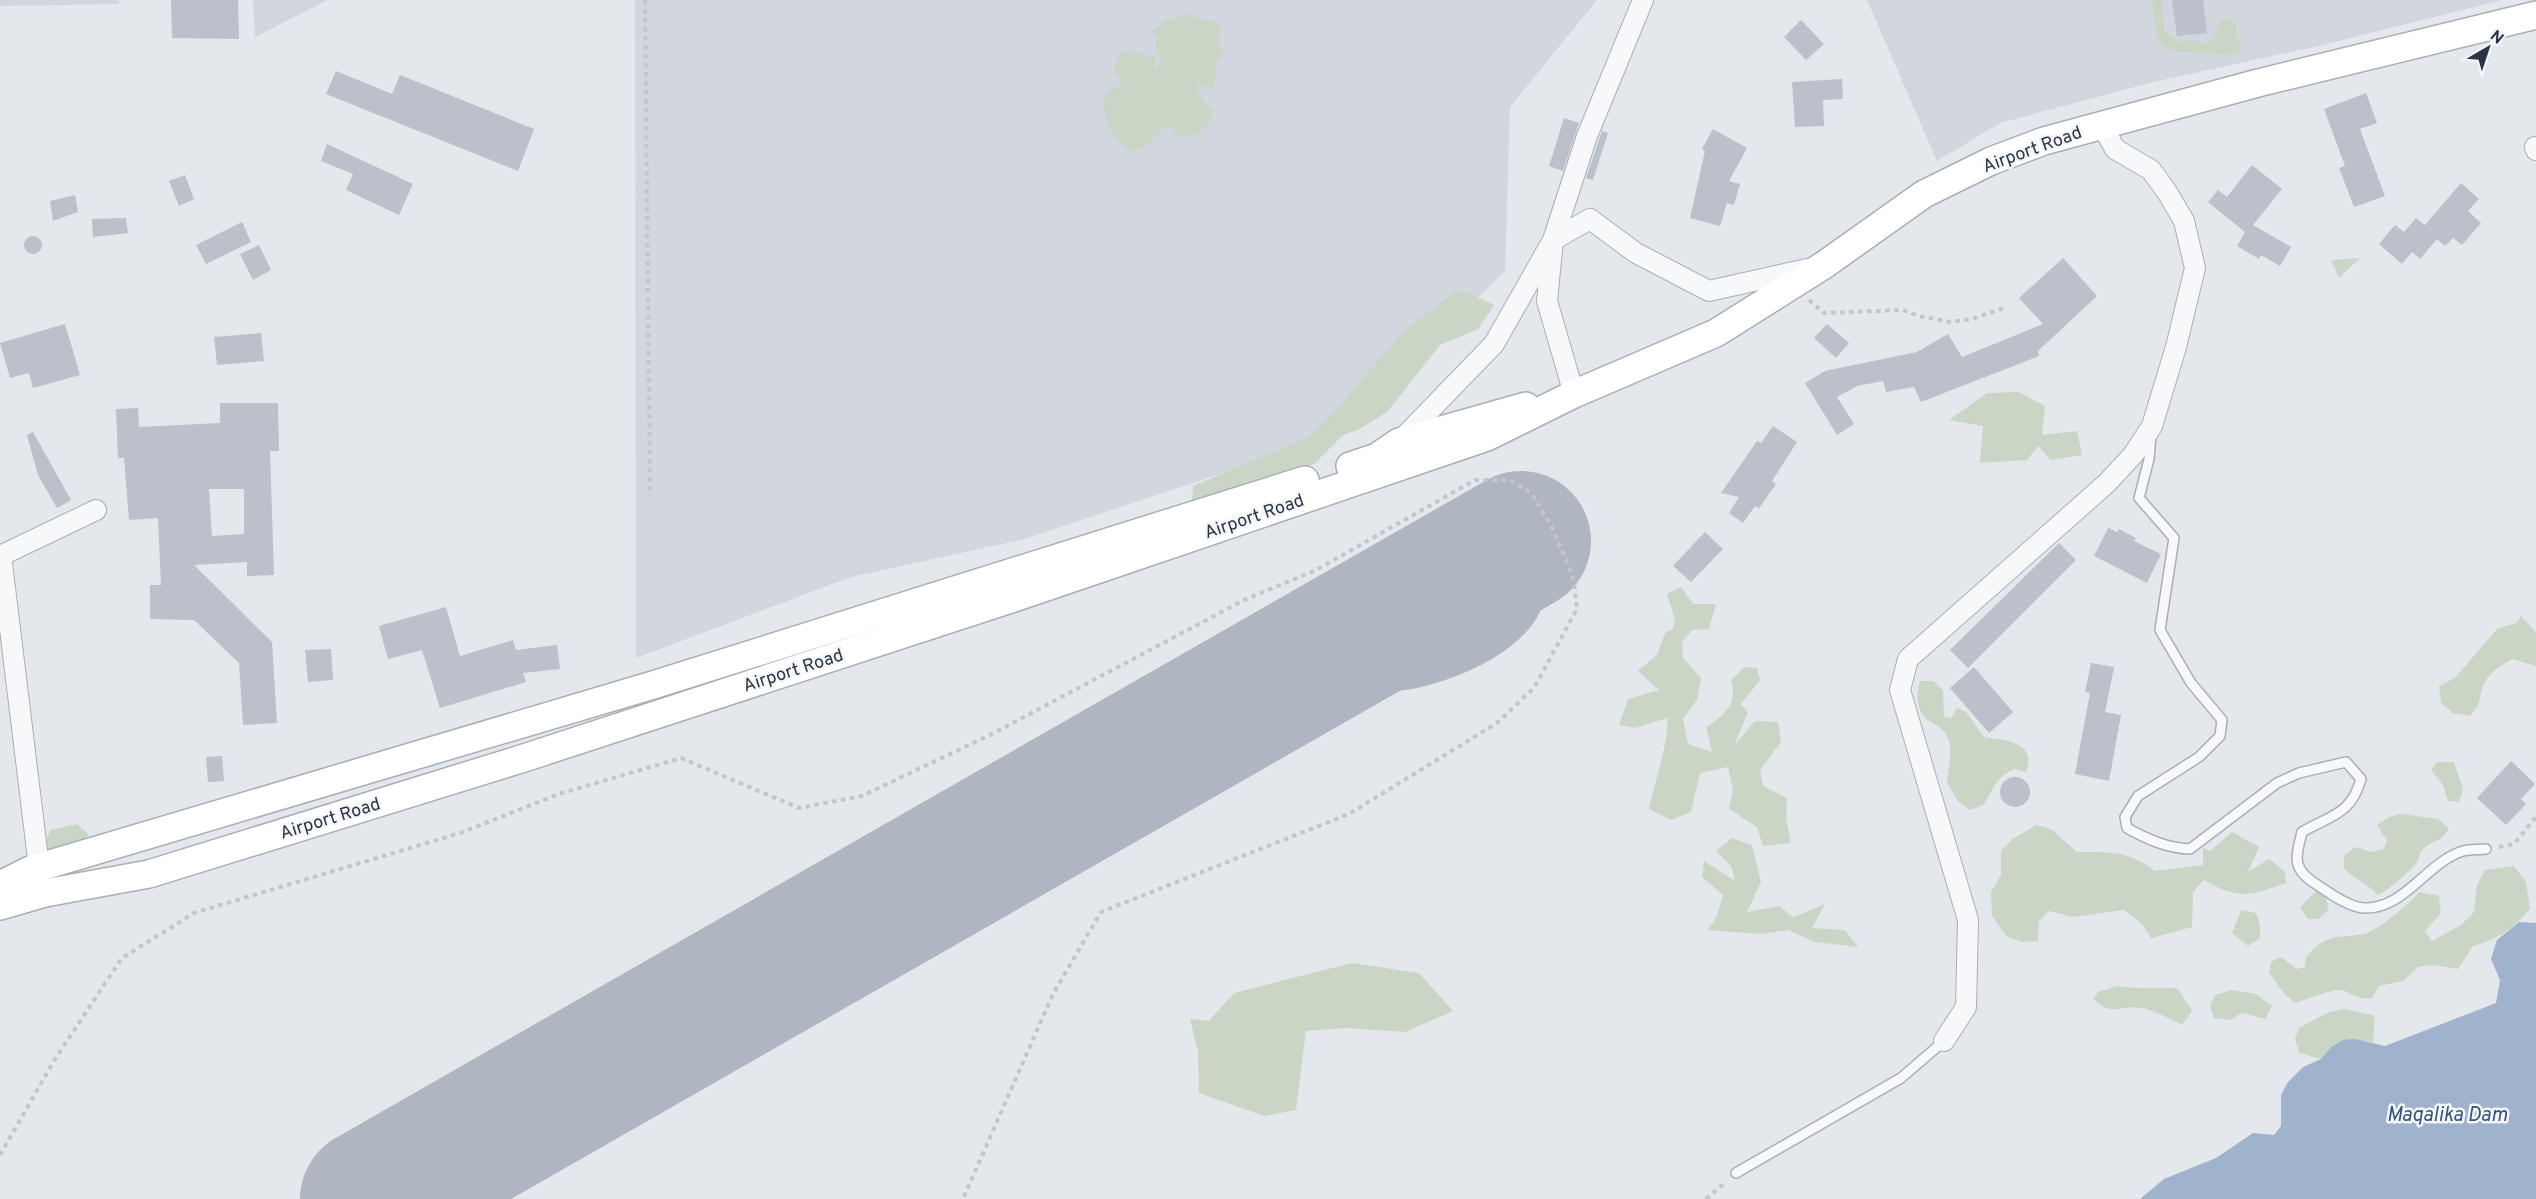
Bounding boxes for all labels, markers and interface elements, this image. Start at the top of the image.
north arrow [2458,18,2518,78]
text: N [2485,27,2507,49]
street label: Airport Road [1980,122,2085,179]
street label: Airport Road [1202,490,1307,545]
street label: Airport Road [740,644,847,698]
street label: Airport Road [277,793,384,846]
water label: Maqalika Dam [2387,1103,2508,1129]

